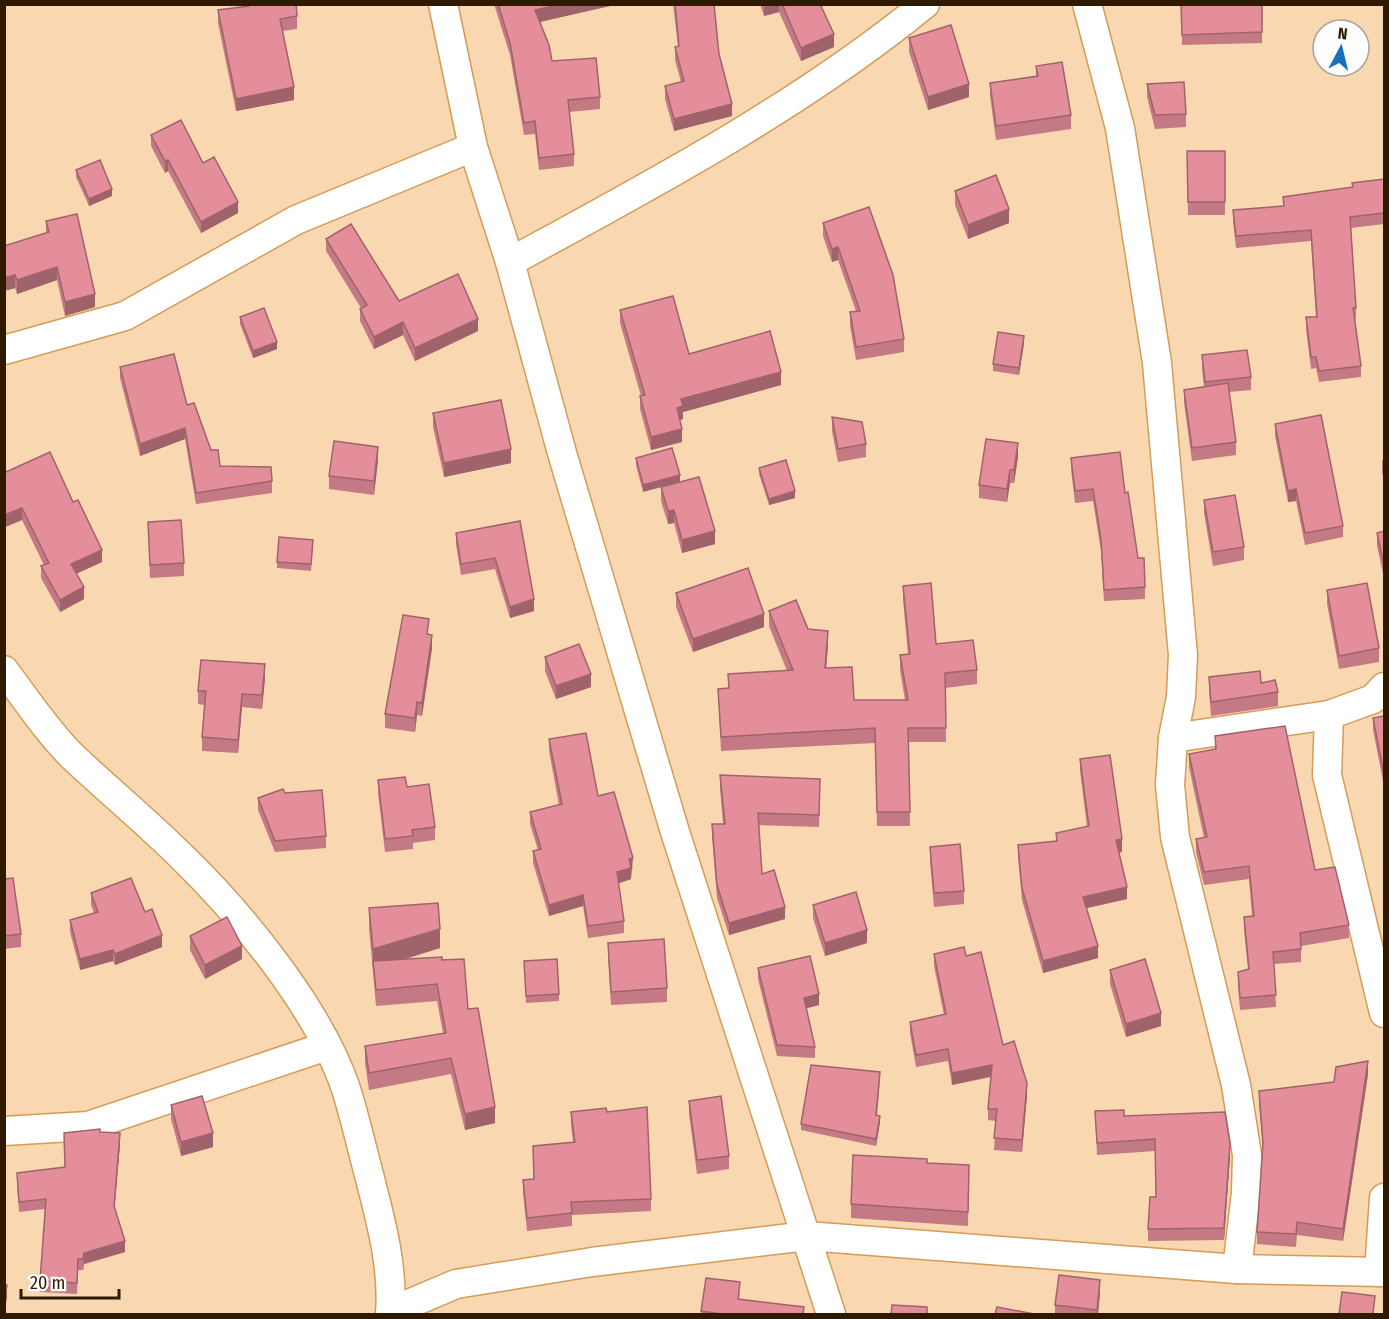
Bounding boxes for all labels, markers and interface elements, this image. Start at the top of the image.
north arrow [1311,18,1371,78]
text: N [1337,24,1349,44]
scale bar [21,1262,118,1300]
text: 20 m [30,1272,65,1294]

